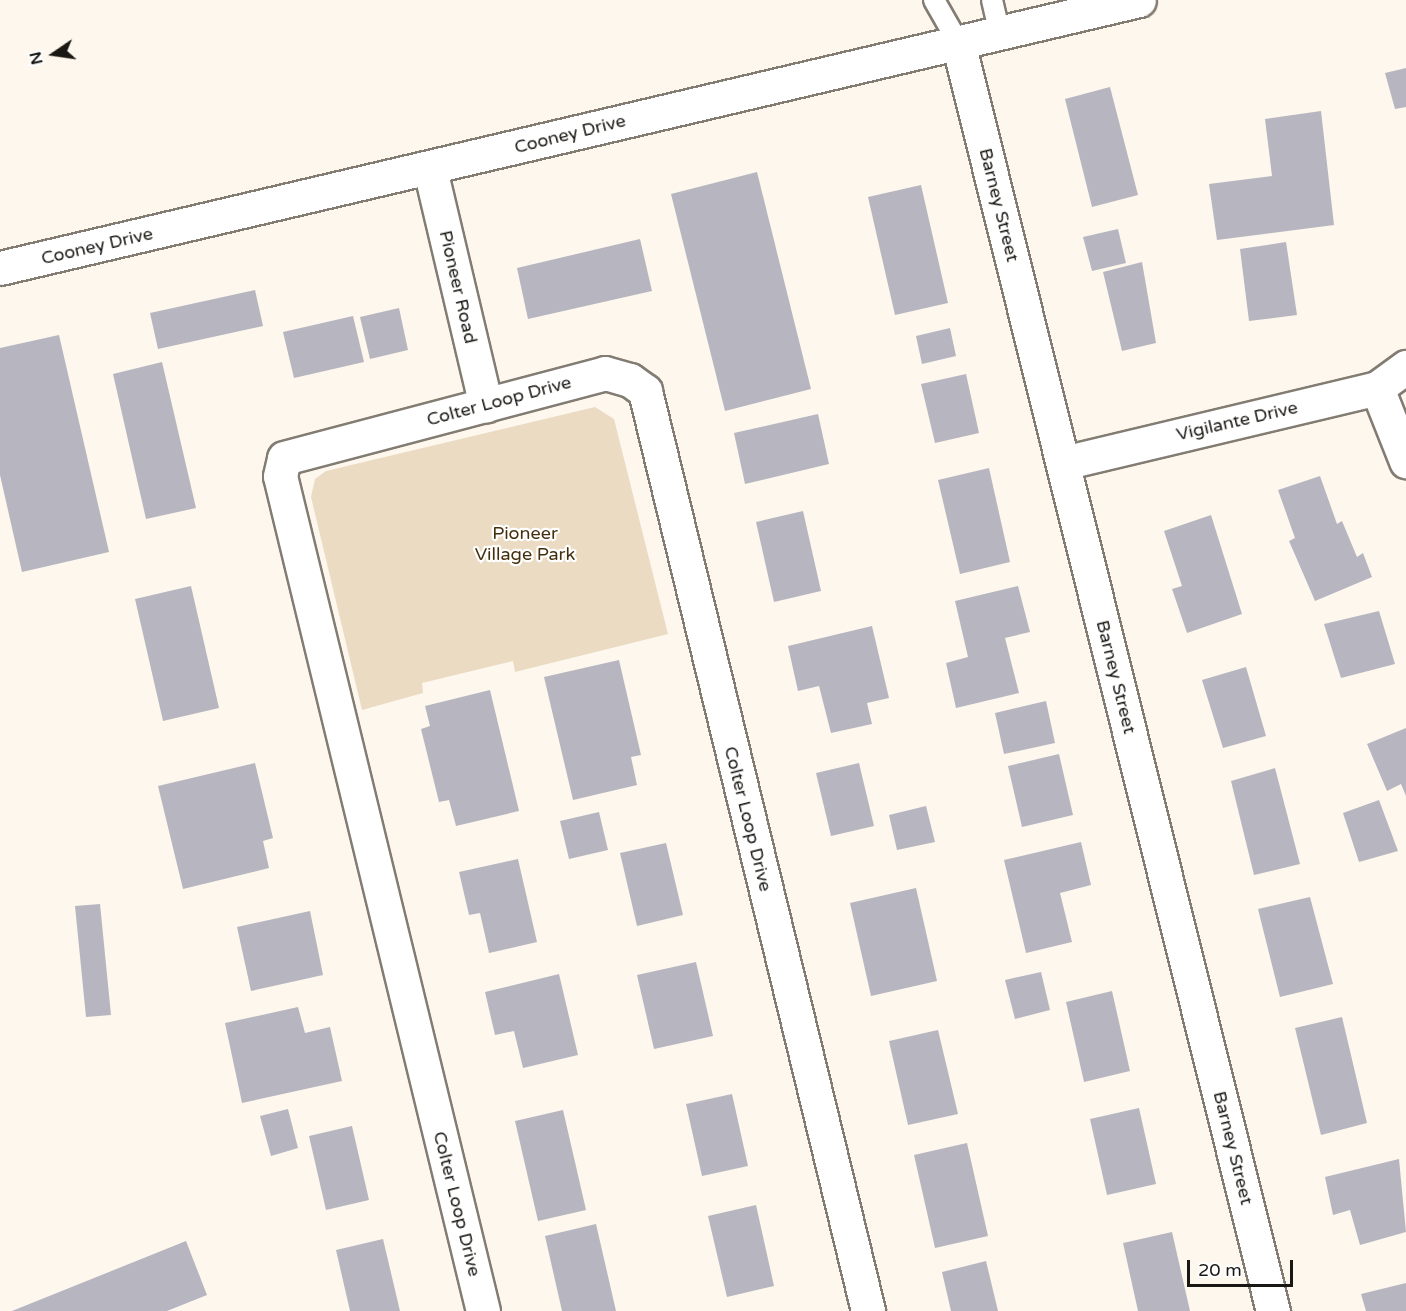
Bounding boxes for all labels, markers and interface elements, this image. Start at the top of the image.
north arrow [24,24,84,84]
text: N [25,50,48,67]
street label: Cooney Drive [512,110,628,158]
street label: Barney Street [974,146,1024,264]
street label: Cooney Drive [39,223,155,269]
street label: Pioneer Road [434,228,482,346]
street label: Colter Loop Drive [424,371,574,431]
street label: Vigilante Drive [1174,397,1300,445]
park label: Pioneer Village Park [475,523,575,566]
street label: Barney Street [1091,618,1141,736]
street label: Colter Loop Drive [720,744,776,894]
street label: Barney Street [1208,1089,1258,1207]
street label: Colter Loop Drive [429,1129,485,1279]
scale bar [1190,1248,1296,1286]
text: 20 m [1198,1259,1242,1281]

